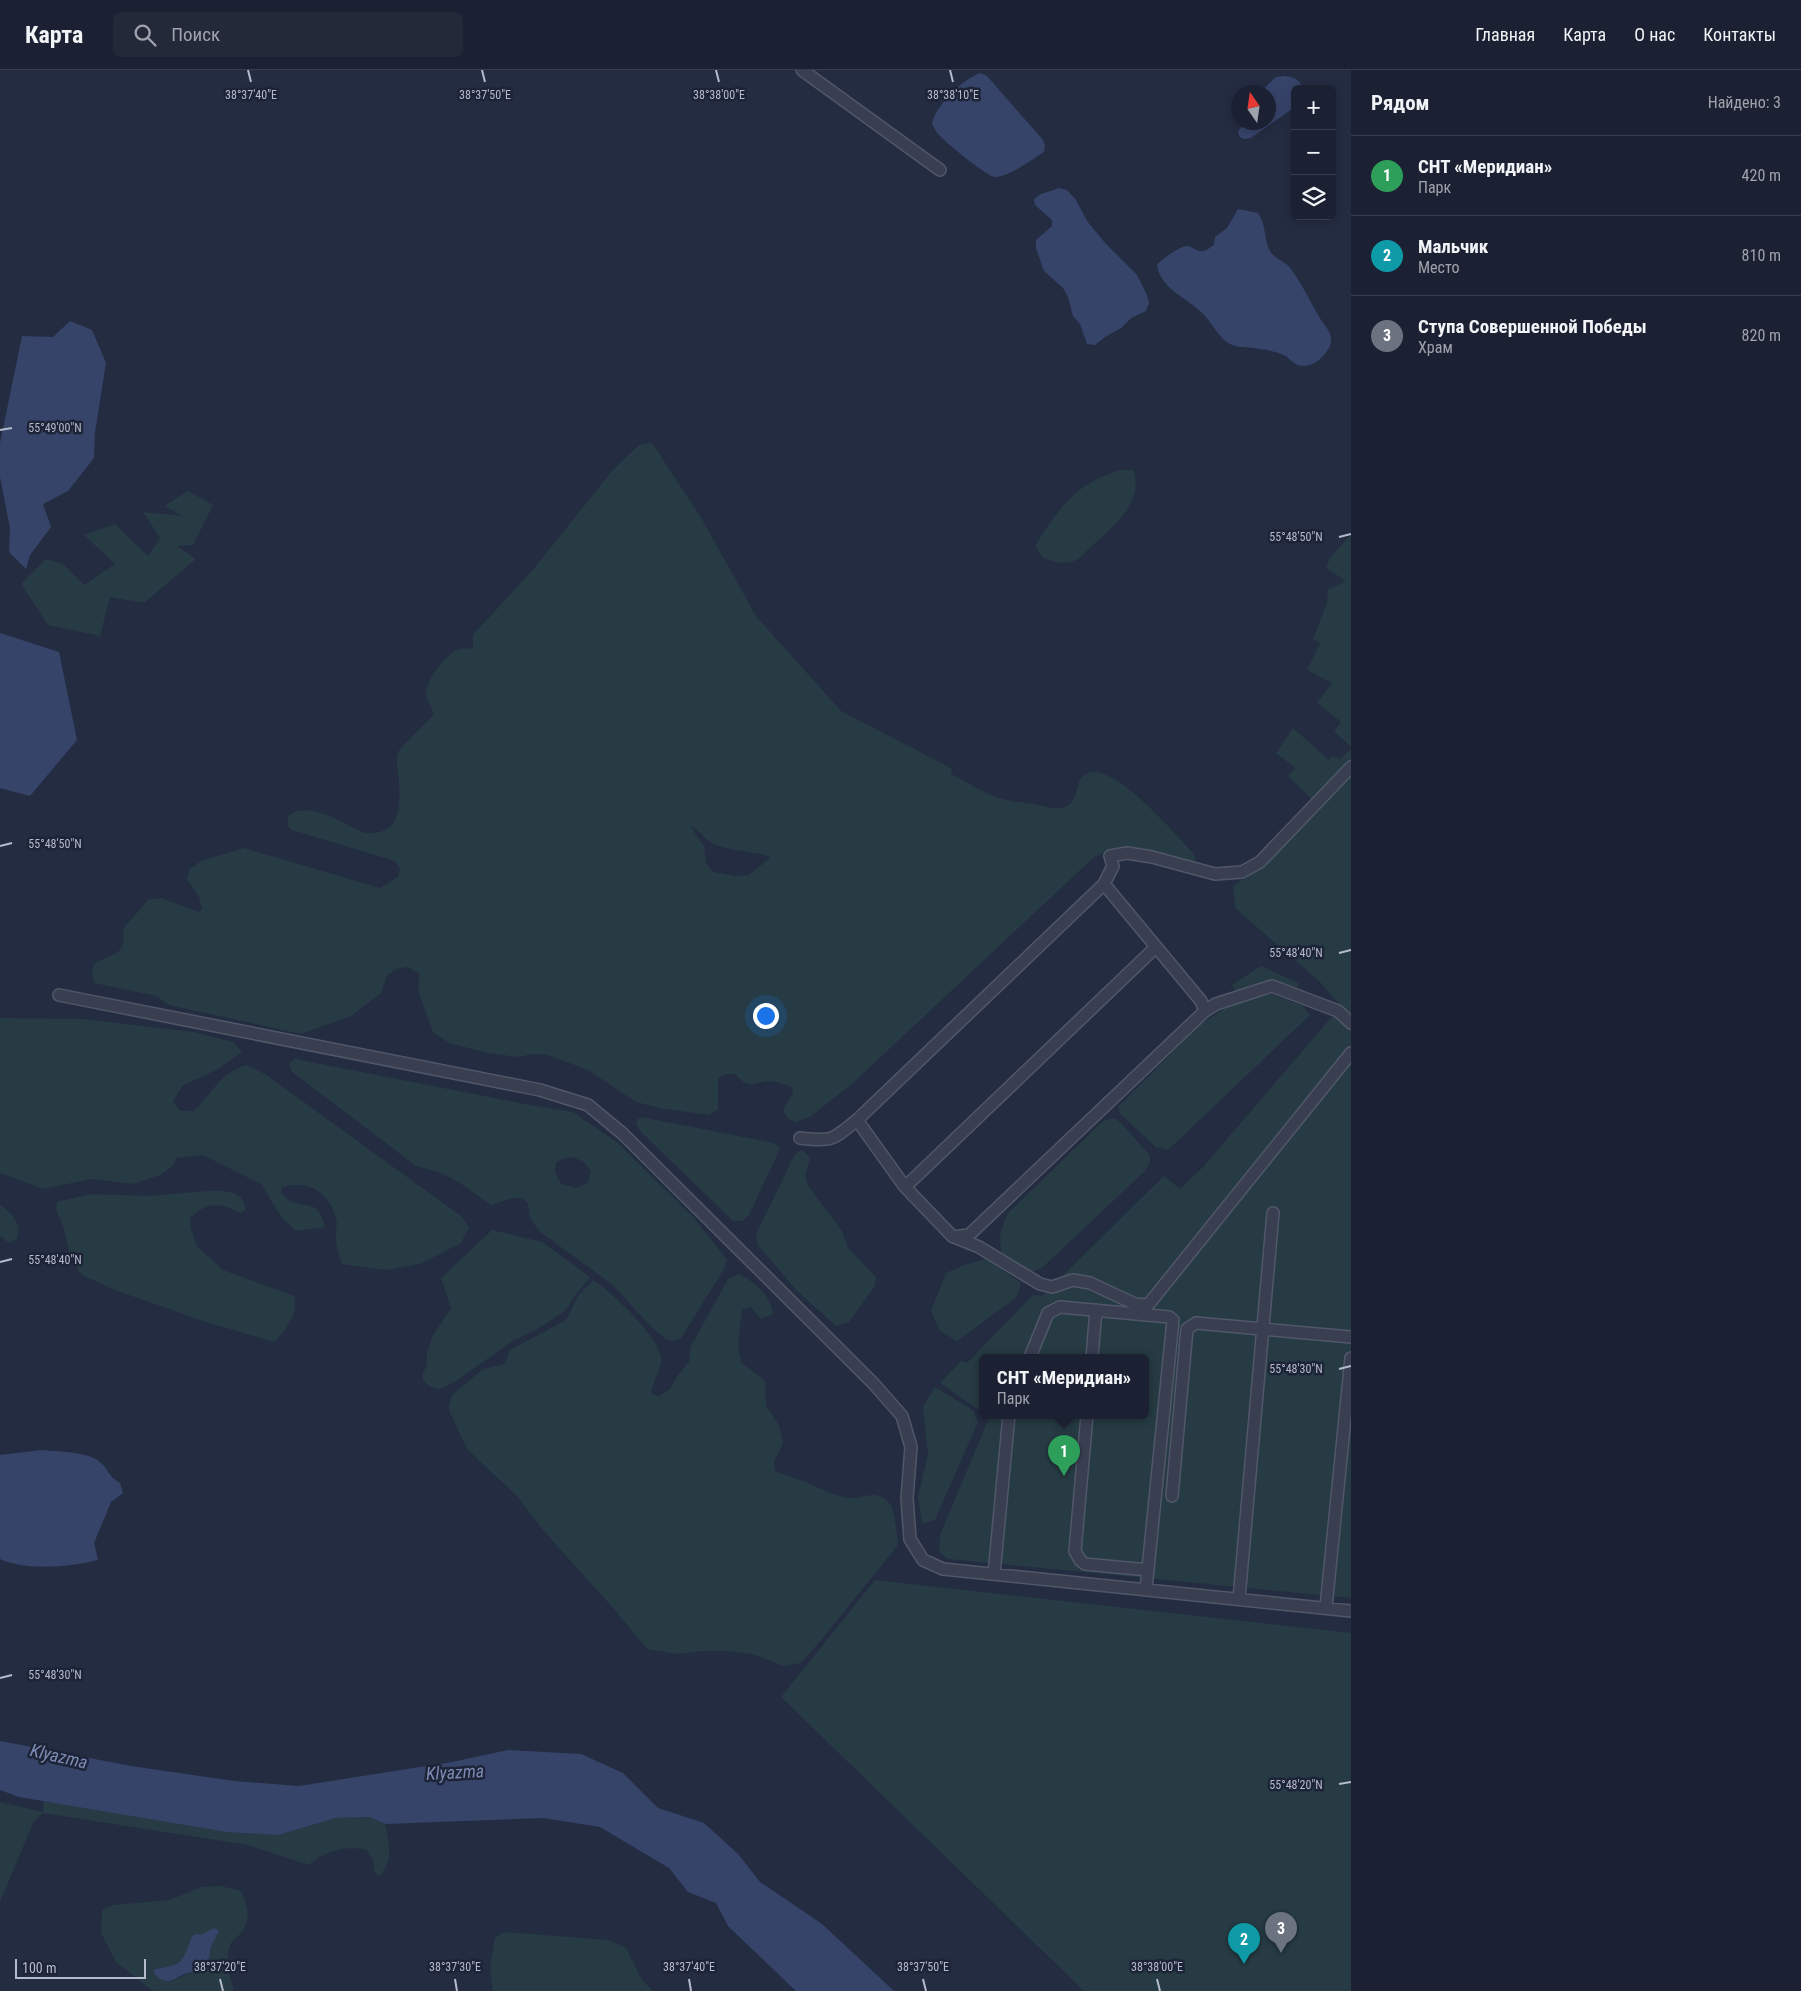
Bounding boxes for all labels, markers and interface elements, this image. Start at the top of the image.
search box [113,12,463,57]
text: Карта [25,21,83,49]
icon: search [131,21,159,49]
text: Поиск [171,23,220,46]
text: Главная [1475,24,1535,45]
text: Карта [1563,24,1606,45]
text: О нас [1634,24,1675,45]
text: Контакты [1703,24,1776,45]
north arrow [1231,85,1276,130]
map controls [1291,85,1336,220]
button: + [1291,85,1336,130]
text: 38°37'40"E [225,88,277,102]
text: 38°37'50"E [459,88,511,102]
text: 38°38'00"E [693,88,745,102]
text: 38°38'10"E [927,88,979,102]
text: Рядом [1371,91,1430,115]
text: Найдено: 3 [1708,93,1781,112]
button: − [1291,130,1336,175]
text: СНТ «Меридиан» [1418,155,1552,178]
text: 1 [1383,166,1391,185]
text: 420 m [1742,166,1781,185]
button: layers [1291,175,1336,220]
text: Парк [1418,178,1451,197]
text: Мальчик [1418,235,1488,258]
text: 2 [1383,246,1391,265]
text: 810 m [1742,246,1781,265]
text: Место [1418,258,1459,277]
text: Ступа Совершенной Победы [1418,315,1647,338]
text: 3 [1383,326,1391,345]
text: 820 m [1742,326,1781,345]
text: Храм [1418,338,1453,357]
text: 55°49'00"N [28,421,82,435]
text: 55°48'50"N [1269,530,1323,544]
text: 55°48'50"N [28,837,82,851]
text: 55°48'40"N [1269,946,1323,960]
your location [753,1003,779,1029]
text: 55°48'40"N [28,1253,82,1267]
popup [979,1354,1149,1419]
text: 55°48'30"N [1269,1362,1323,1376]
text: СНТ «Меридиан» [997,1366,1131,1389]
text: Парк [997,1389,1030,1408]
pin: 1 [1048,1435,1080,1476]
text: 55°48'30"N [28,1668,82,1682]
water label: Klyazma [28,1739,90,1773]
water label: Klyazma [425,1760,485,1784]
text: 55°48'20"N [1269,1778,1323,1792]
pin: 3 [1265,1912,1297,1953]
pin: 2 [1228,1923,1260,1964]
scale bar [15,1956,146,1979]
text: 100 m [22,1960,57,1976]
text: 38°37'20"E [194,1960,246,1974]
text: 38°37'30"E [429,1960,481,1974]
text: 38°37'40"E [663,1960,715,1974]
text: 38°37'50"E [897,1960,949,1974]
text: 38°38'00"E [1131,1960,1183,1974]

